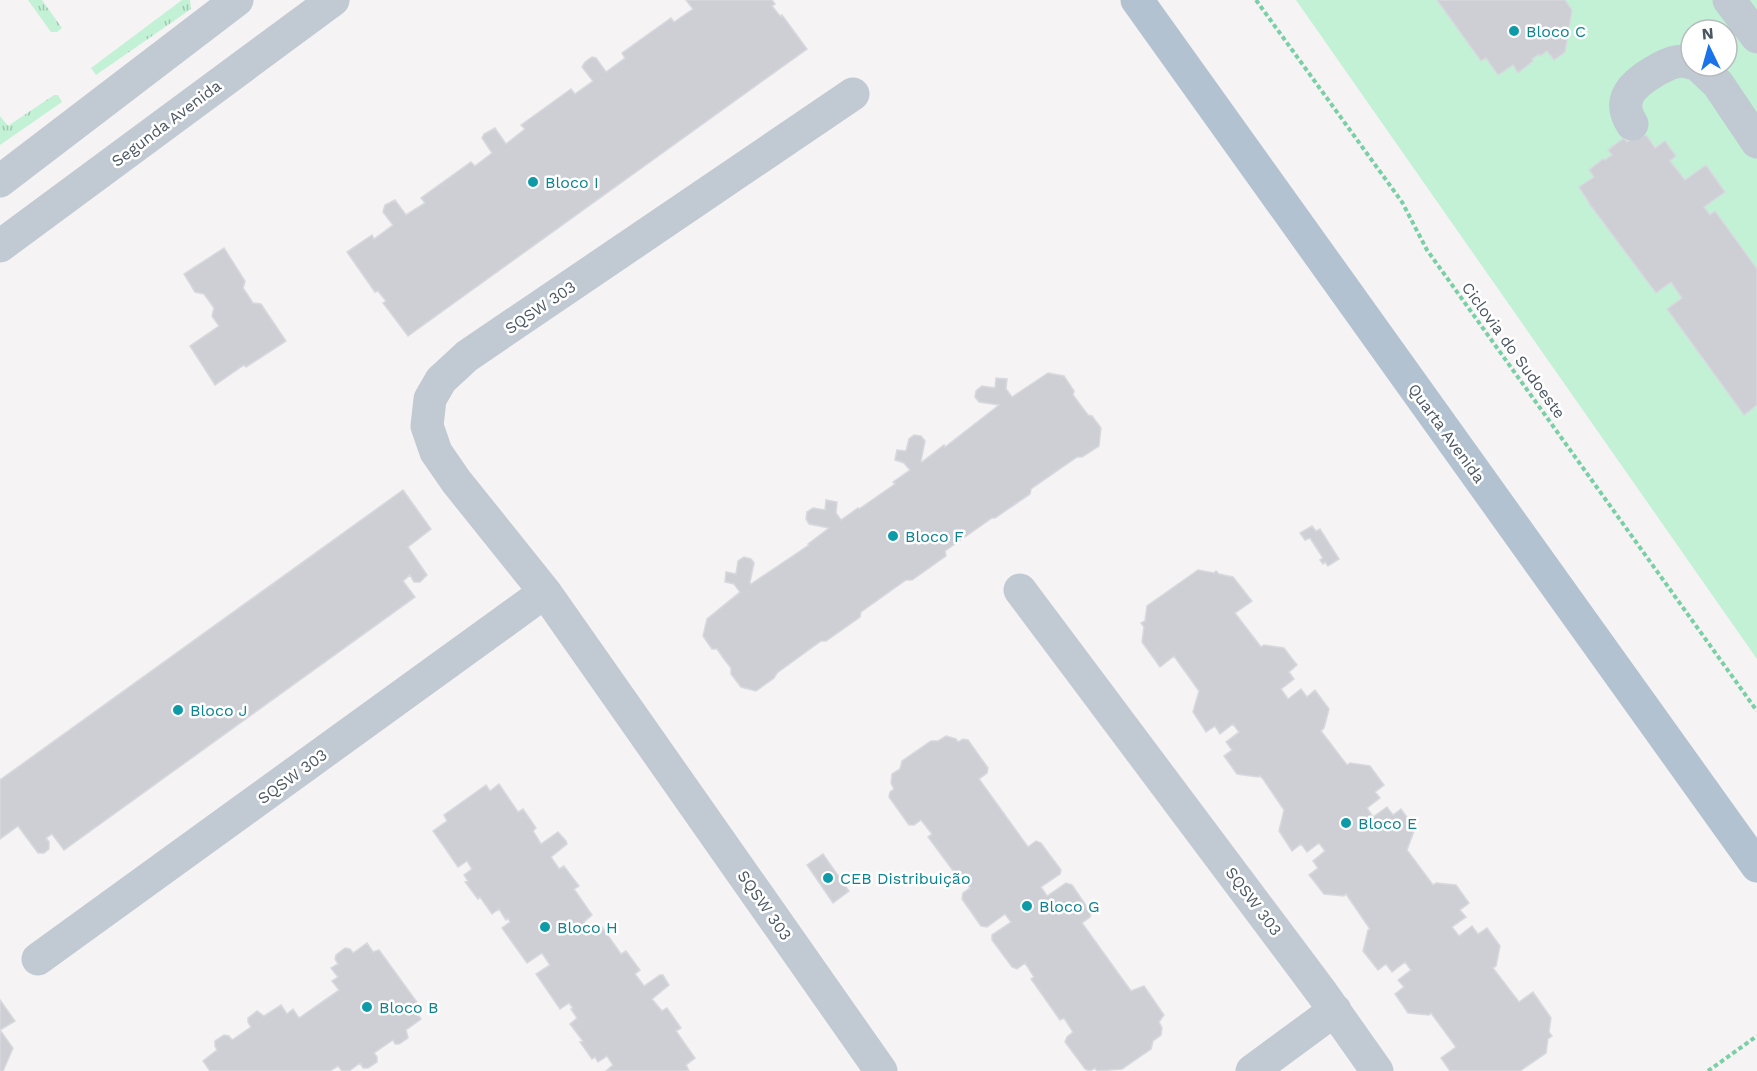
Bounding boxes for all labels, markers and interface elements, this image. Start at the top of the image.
north arrow [1679,18,1739,78]
place label: Bloco C [1526,22,1586,41]
marker: Bloco C [1507,24,1521,38]
text: N [1701,24,1714,44]
street label: Segunda Avenida [108,76,225,171]
place label: Bloco I [545,173,599,192]
marker: Bloco I [526,175,540,189]
street label: SQSW 303 [501,277,579,338]
street label: Ciclovia do Sudoeste [1458,278,1569,422]
street label: Quarta Avenida [1404,380,1489,487]
place label: Bloco F [905,527,964,546]
marker: Bloco F [886,529,900,543]
place label: Bloco J [190,701,248,720]
marker: Bloco J [171,703,185,717]
street label: SQSW 303 [254,745,331,808]
place label: Bloco E [1358,814,1417,833]
marker: Bloco E [1339,816,1353,830]
street label: SQSW 303 [1222,863,1286,939]
street label: SQSW 303 [734,867,796,944]
place label: CEB Distribuição [840,869,971,888]
marker: CEB Distribuição [821,871,835,885]
place label: Bloco G [1039,897,1100,916]
marker: Bloco G [1020,899,1034,913]
place label: Bloco H [557,918,618,937]
marker: Bloco H [538,920,552,934]
place label: Bloco B [379,998,438,1017]
marker: Bloco B [360,1000,374,1014]

